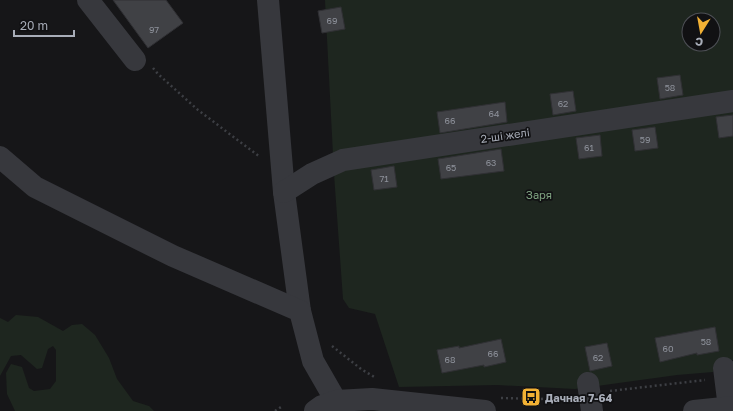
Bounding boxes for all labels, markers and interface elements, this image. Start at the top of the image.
scale bar [14,12,74,38]
north arrow [681,12,721,52]
house number: 69 [327,15,337,26]
text: 20 m [20,18,48,33]
house number: 97 [149,24,159,35]
text: С [694,35,704,49]
house number: 58 [665,82,675,93]
house number: 62 [558,98,568,109]
house number: 64 [489,108,500,119]
house number: 66 [445,115,455,126]
street label: 2-ші желі [480,125,530,145]
house number: 59 [640,134,650,145]
house number: 61 [584,142,595,153]
house number: 63 [486,157,496,168]
house number: 65 [446,162,456,173]
house number: 71 [379,173,389,184]
park label: Заря [526,188,552,201]
house number: 58 [701,336,711,347]
house number: 60 [662,343,674,354]
house number: 66 [488,348,498,359]
house number: 62 [593,352,603,363]
house number: 68 [445,354,455,365]
bus stop icon: Дачная 7-64 [520,386,542,408]
place label: Дачная 7-64 [545,391,612,404]

